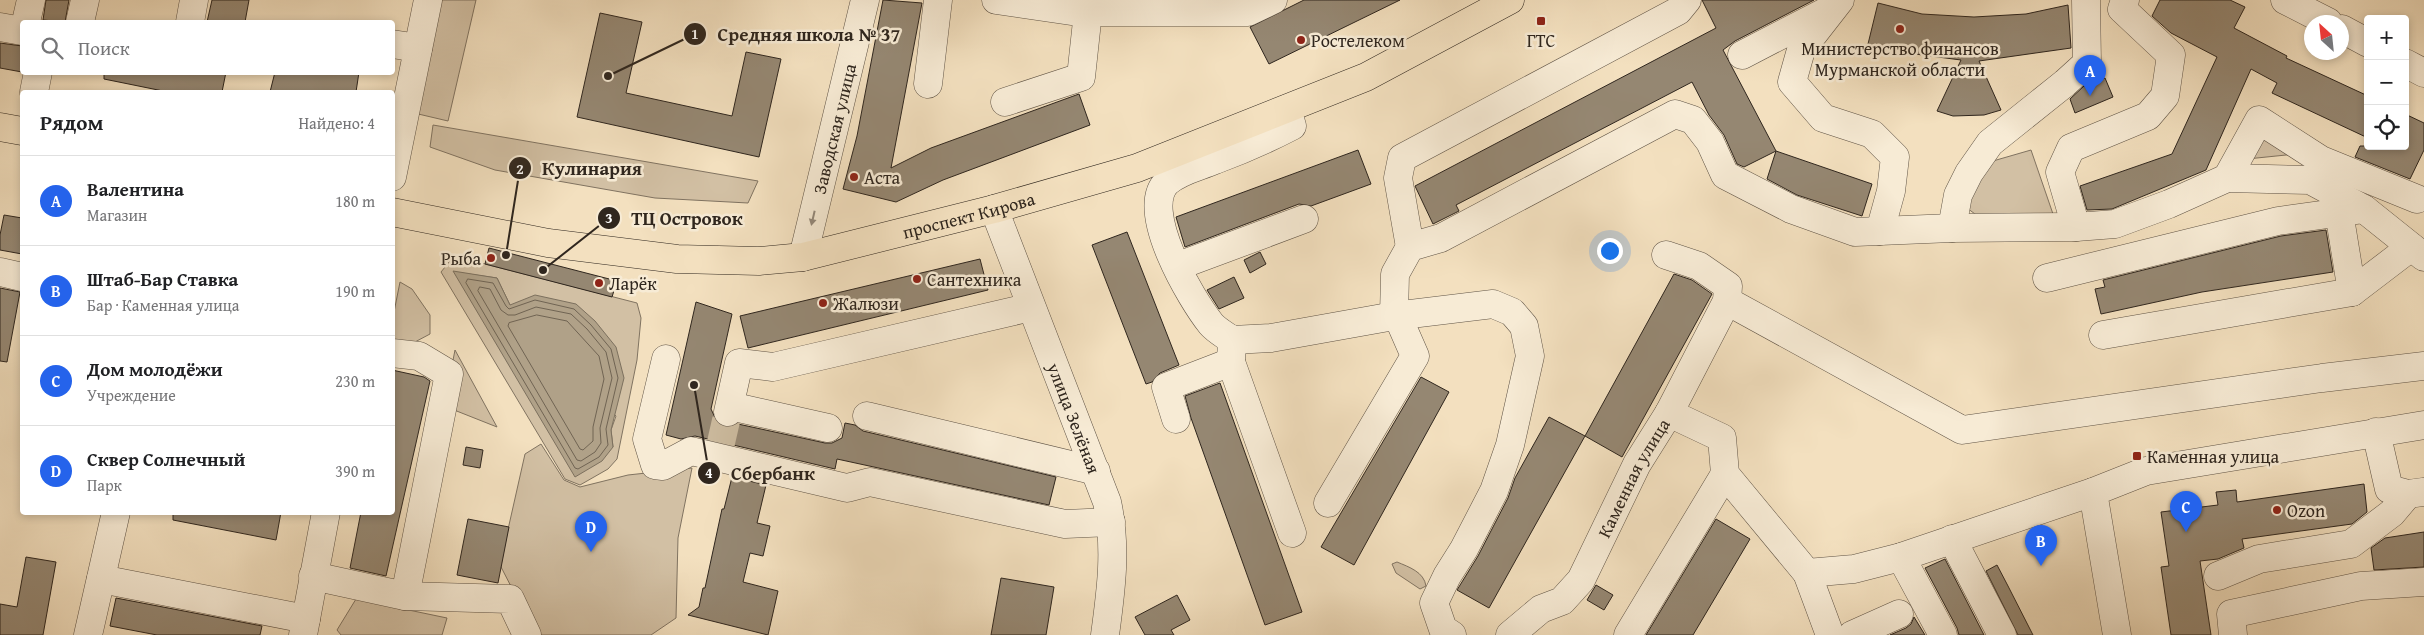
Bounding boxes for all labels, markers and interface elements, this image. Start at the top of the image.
marker: ГТС [1535,15,1547,27]
north arrow [2304,15,2349,60]
map controls [2364,15,2409,150]
button: + [2364,15,2409,60]
callout: Средняя школа № 37 [682,17,910,51]
search box [20,20,395,75]
text: Средняя школа № 37 [718,20,901,48]
text: 1 [691,23,699,44]
marker: Министерство финансов Мурманской области [1894,23,1906,35]
place label: Ростелеком [1311,27,1405,54]
place label: ГТС [1527,27,1556,54]
icon: search [38,34,66,62]
text: Поиск [78,34,130,62]
marker: Ростелеком [1295,34,1307,46]
place label: Министерство финансов Мурманской области [1801,35,1999,83]
pin: A [2074,55,2106,96]
street label: Заводская улица [805,60,863,197]
button: − [2364,60,2409,105]
button: locate [2364,105,2409,150]
text: Рядом [40,107,103,138]
text: Найдено: 4 [298,111,375,135]
callout: Кулинария [507,151,652,185]
text: Кулинария [542,154,642,182]
text: 2 [516,158,524,179]
place label: Аста [864,164,901,191]
marker: Аста [848,171,860,183]
text: Валентина [87,175,184,203]
street label: проспект Кирова [899,184,1038,245]
text: A [51,189,61,213]
text: 180 m [335,189,375,213]
callout: ТЦ Островок [596,201,753,235]
text: Магазин [87,203,147,227]
text: ТЦ Островок [631,204,743,232]
text: 3 [605,207,613,228]
one-way arrow [809,210,817,225]
your location [1597,238,1623,264]
place label: Рыба [441,245,481,272]
marker: Рыба [485,252,497,264]
text: Штаб-Бар Ставка [87,265,238,293]
place label: Сантехника [927,266,1022,293]
place label: Ларёк [609,270,657,297]
marker: Сантехника [911,273,923,285]
marker: Ларёк [593,277,605,289]
text: B [51,279,61,303]
text: 190 m [335,279,375,303]
place label: Жалюзи [832,290,899,317]
text: Бар · Каменная улица [87,293,239,317]
marker: Жалюзи [817,297,829,309]
text: Дом молодёжи [87,355,223,383]
street label: улица Зелёная [1041,358,1108,477]
text: C [51,369,61,393]
text: 230 m [335,369,375,393]
text: Учреждение [87,383,176,407]
street label: Каменная улица [1590,412,1676,542]
place label: Каменная улица [2147,443,2279,470]
text: Сквер Солнечный [87,445,245,473]
marker: Каменная улица [2131,450,2143,462]
callout: Сбербанк [696,456,825,490]
text: D [51,459,61,483]
text: 390 m [335,459,375,483]
text: Сбербанк [731,459,815,487]
text: 4 [705,462,713,483]
text: Парк [87,473,122,497]
pin: C [2170,491,2202,532]
place label: Ozon [2287,497,2325,524]
marker: Ozon [2271,504,2283,516]
pin: D [575,511,607,552]
pin: B [2025,525,2057,566]

